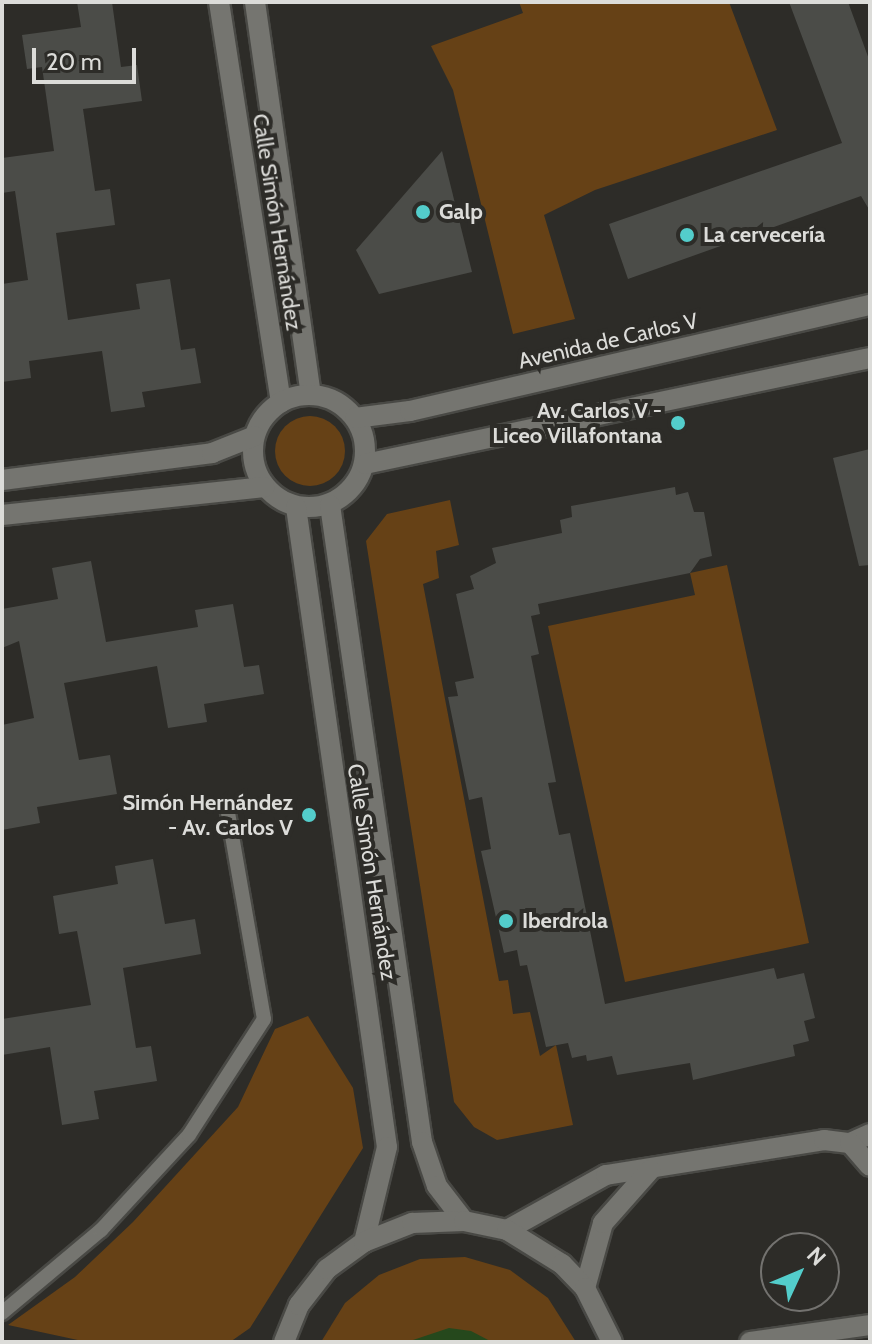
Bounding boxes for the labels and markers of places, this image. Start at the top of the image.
place label: Galp [439,199,483,225]
marker: Galp [414,203,432,221]
place label: La cervecería [703,222,825,248]
marker: La cervecería [678,226,696,244]
place label: Av. Carlos V - Liceo Villafontana [492,397,662,448]
marker: Av. Carlos V - Liceo Villafontana [669,414,687,432]
place label: Simón Hernández - Av. Carlos V [122,789,293,840]
marker: Simón Hernández - Av. Carlos V [300,806,318,824]
place label: Iberdrola [522,908,608,934]
marker: Iberdrola [497,912,515,930]

